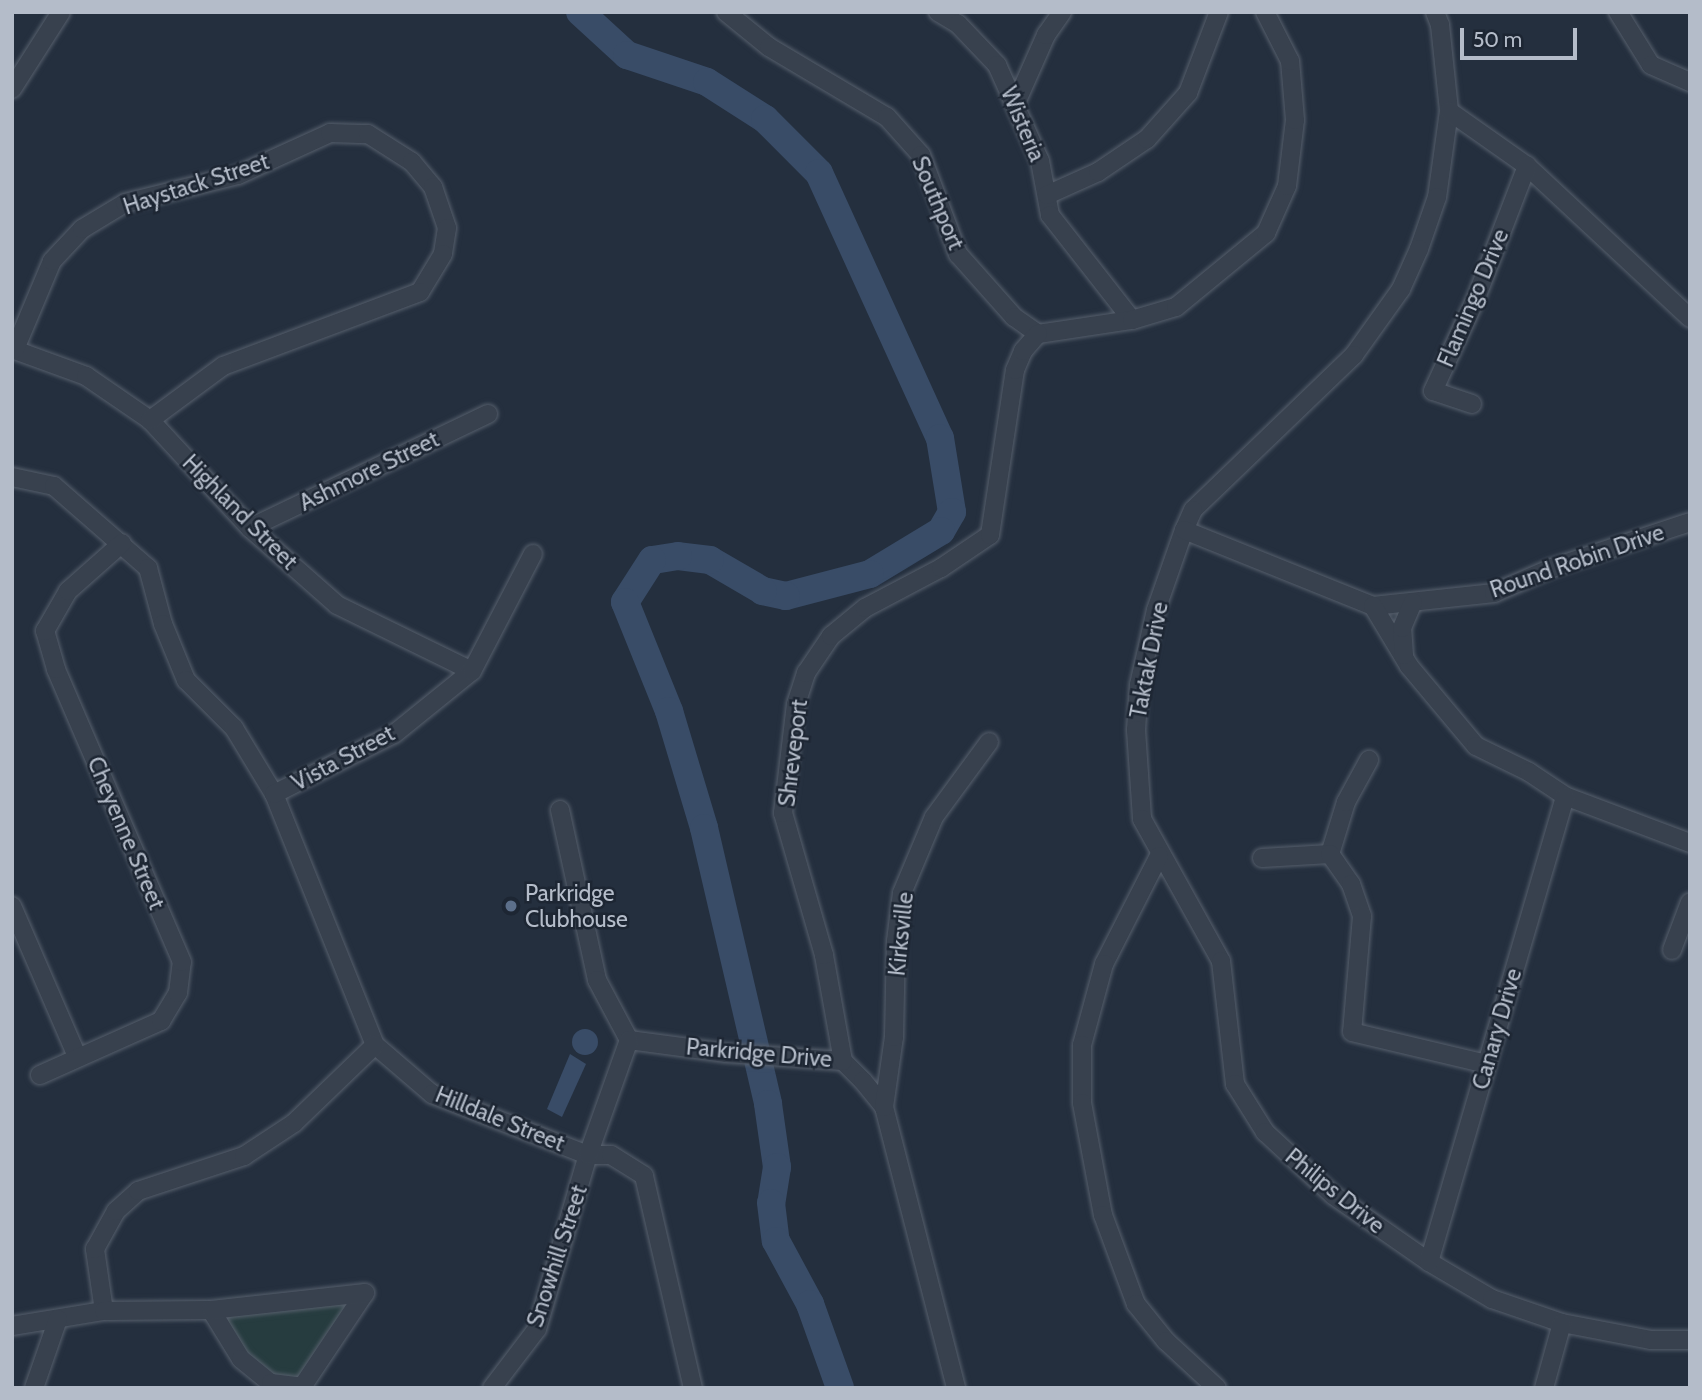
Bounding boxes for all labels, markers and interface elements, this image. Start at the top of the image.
scale bar [1464,14,1581,58]
text: 50 m [1473,27,1522,52]
street label: Wisteria [995,82,1051,166]
street label: Haystack Street [120,147,272,221]
street label: Southport [906,152,970,254]
street label: Flamingo Drive [1432,225,1514,371]
street label: Ashmore Street [295,425,443,517]
street label: Highland Street [177,449,303,575]
street label: Round Robin Drive [1486,518,1668,604]
street label: Taktak Drive [1124,599,1174,721]
street label: Shreveport [773,698,813,808]
street label: Vista Street [287,719,399,797]
street label: Cheyenne Street [81,752,171,914]
place label: Parkridge Clubhouse [525,879,628,933]
street label: Kirksville [883,891,919,977]
marker: Parkridge Clubhouse [503,898,519,914]
street label: Canary Drive [1467,965,1527,1093]
street label: Parkridge Drive [685,1033,833,1073]
street label: Hilldale Street [431,1081,569,1157]
street label: Philips Drive [1280,1143,1390,1239]
street label: Snowhill Street [521,1181,593,1331]

